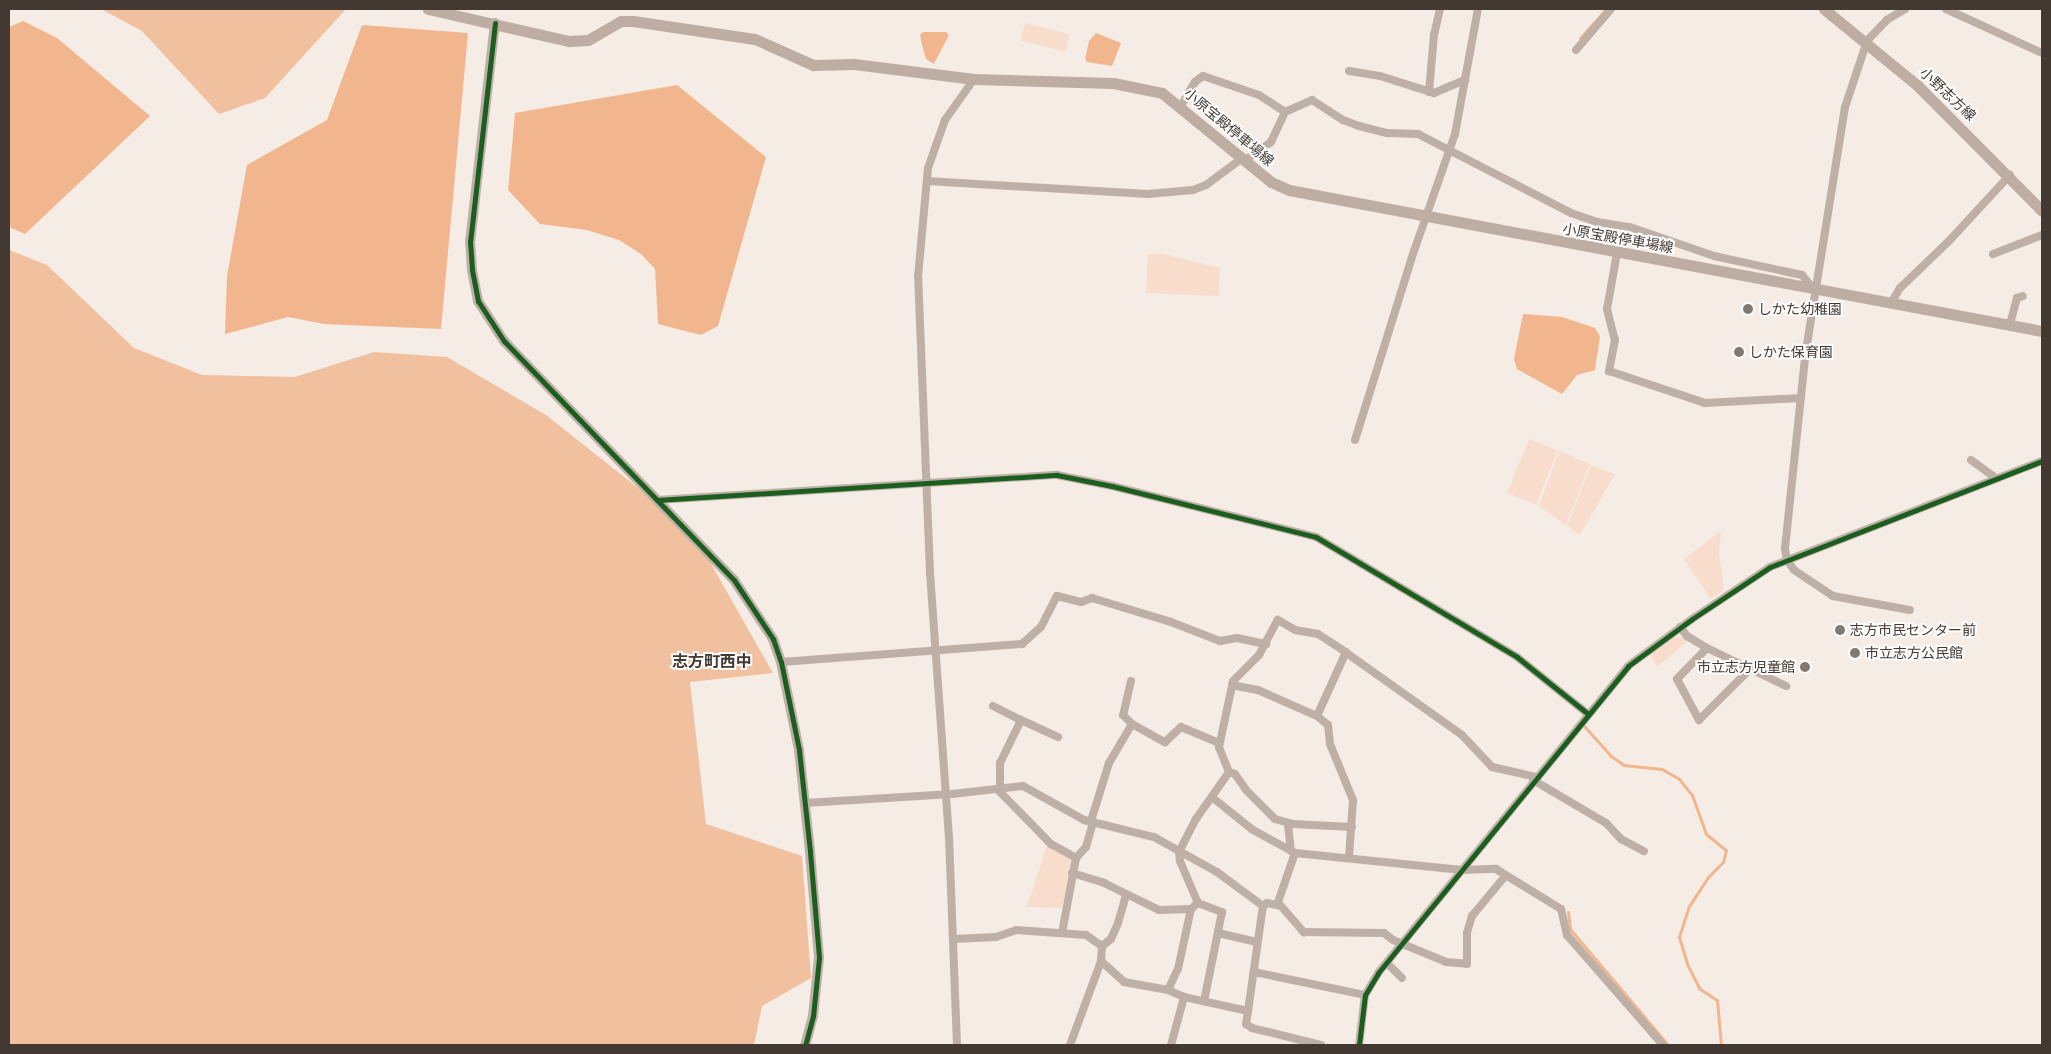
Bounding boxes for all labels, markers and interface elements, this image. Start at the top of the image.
street label: 小野志方線 [1917,64,1979,124]
street label: 小原宝殿停車場線 [1181,85,1277,169]
street label: 小原宝殿停車場線 [1561,220,1675,256]
place label: しかた幼稚園 [1758,301,1842,317]
marker: しかた幼稚園 [1742,303,1754,315]
place label: しかた保育園 [1749,344,1833,360]
marker: しかた保育園 [1733,346,1745,358]
place label: 志方市民センター前 [1850,622,1976,638]
marker: 志方市民センター前 [1834,624,1846,636]
place label: 市立志方公民館 [1865,645,1963,661]
marker: 市立志方公民館 [1849,647,1861,659]
district label: 志方町西中 [672,652,752,672]
place label: 市立志方児童館 [1697,659,1795,675]
marker: 市立志方児童館 [1799,661,1811,673]

